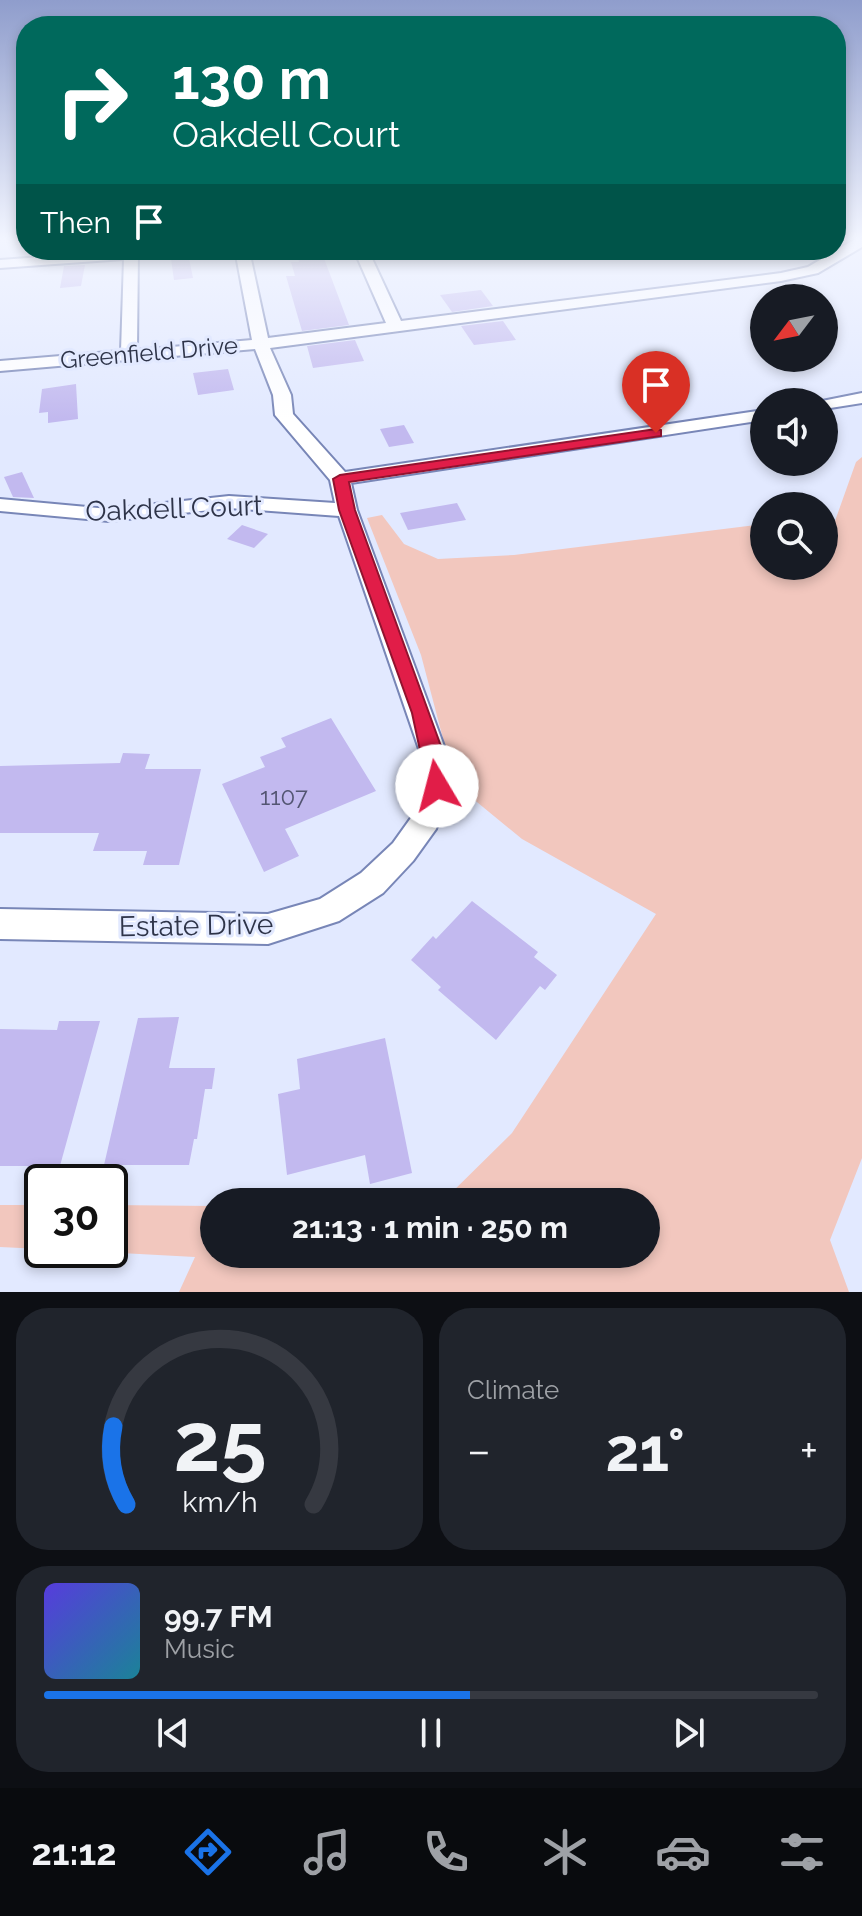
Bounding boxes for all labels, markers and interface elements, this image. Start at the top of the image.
text: 130 m [172,46,331,112]
icon: right [40,48,144,152]
text: Oakdell Court [172,113,400,155]
icon: arrive [127,200,171,244]
text: Then [40,205,111,240]
north arrow [750,284,838,372]
map controls [750,284,838,580]
street label: Greenfield Drive [59,330,239,375]
pin [622,351,690,433]
icon: arrive [634,363,678,407]
button: sound [750,388,838,476]
street label: Oakdell Court [85,489,264,528]
button: search [750,492,838,580]
position arrow [395,744,479,828]
house number: 1107 [260,782,308,811]
street label: Estate Drive [118,908,274,943]
speed limit sign: 30 [24,1164,128,1268]
text: 21:13 · 1 min · 250 m [292,1210,568,1245]
text: Climate [467,1375,559,1405]
text: 25 [173,1393,266,1490]
text: 21° [606,1415,685,1485]
text: − [467,1425,491,1476]
text: + [800,1425,818,1476]
text: km/h [182,1485,257,1519]
text: 99.7 FM [164,1599,273,1634]
text: Music [164,1634,235,1664]
icon: previous [151,1711,195,1755]
icon: pause [409,1711,453,1755]
icon: next [667,1711,711,1755]
icon: directions [180,1824,236,1880]
icon: music [299,1824,355,1880]
icon: phone [418,1824,474,1880]
icon: climate [537,1824,593,1880]
icon: car [655,1824,711,1880]
icon: filters [774,1824,830,1880]
text: 21:12 [31,1831,117,1873]

